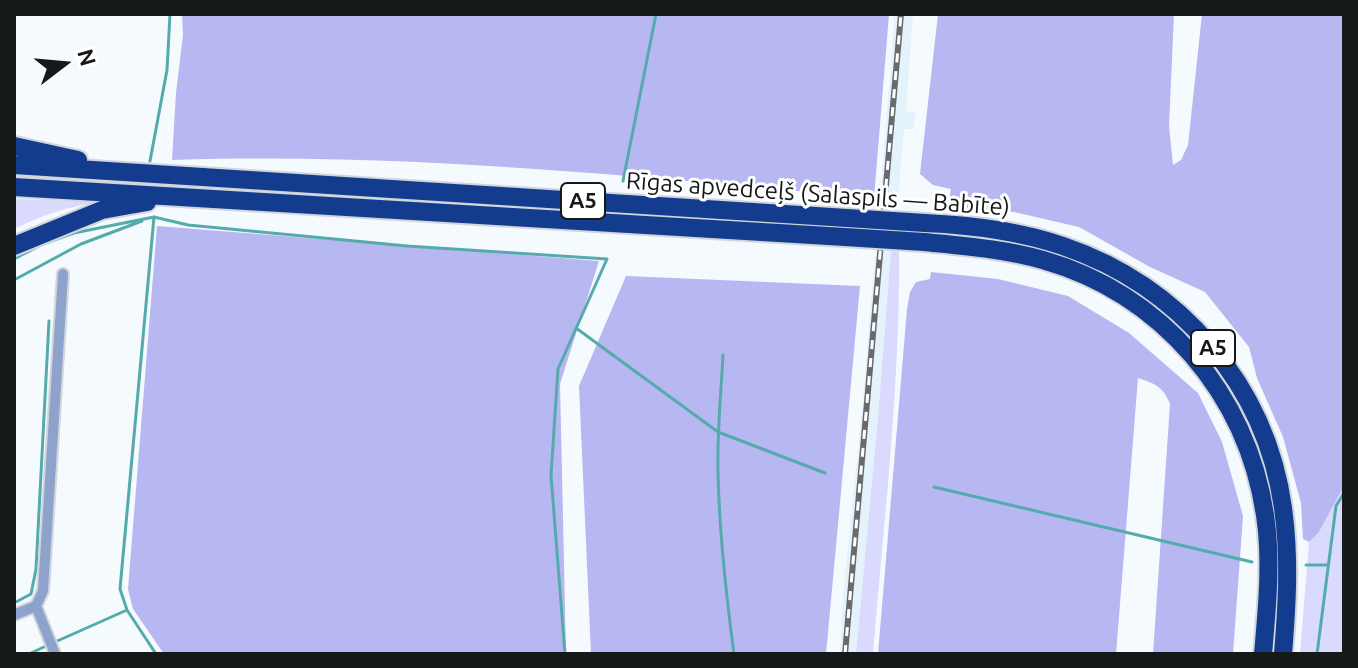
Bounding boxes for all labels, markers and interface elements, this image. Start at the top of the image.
north arrow [24,24,104,104]
text: N [73,46,102,69]
street label: Rīgas apvedceļš (Salaspils — Babīte) [625,166,1011,222]
road number: A5 [561,183,605,219]
road number: A5 [1191,330,1235,366]

